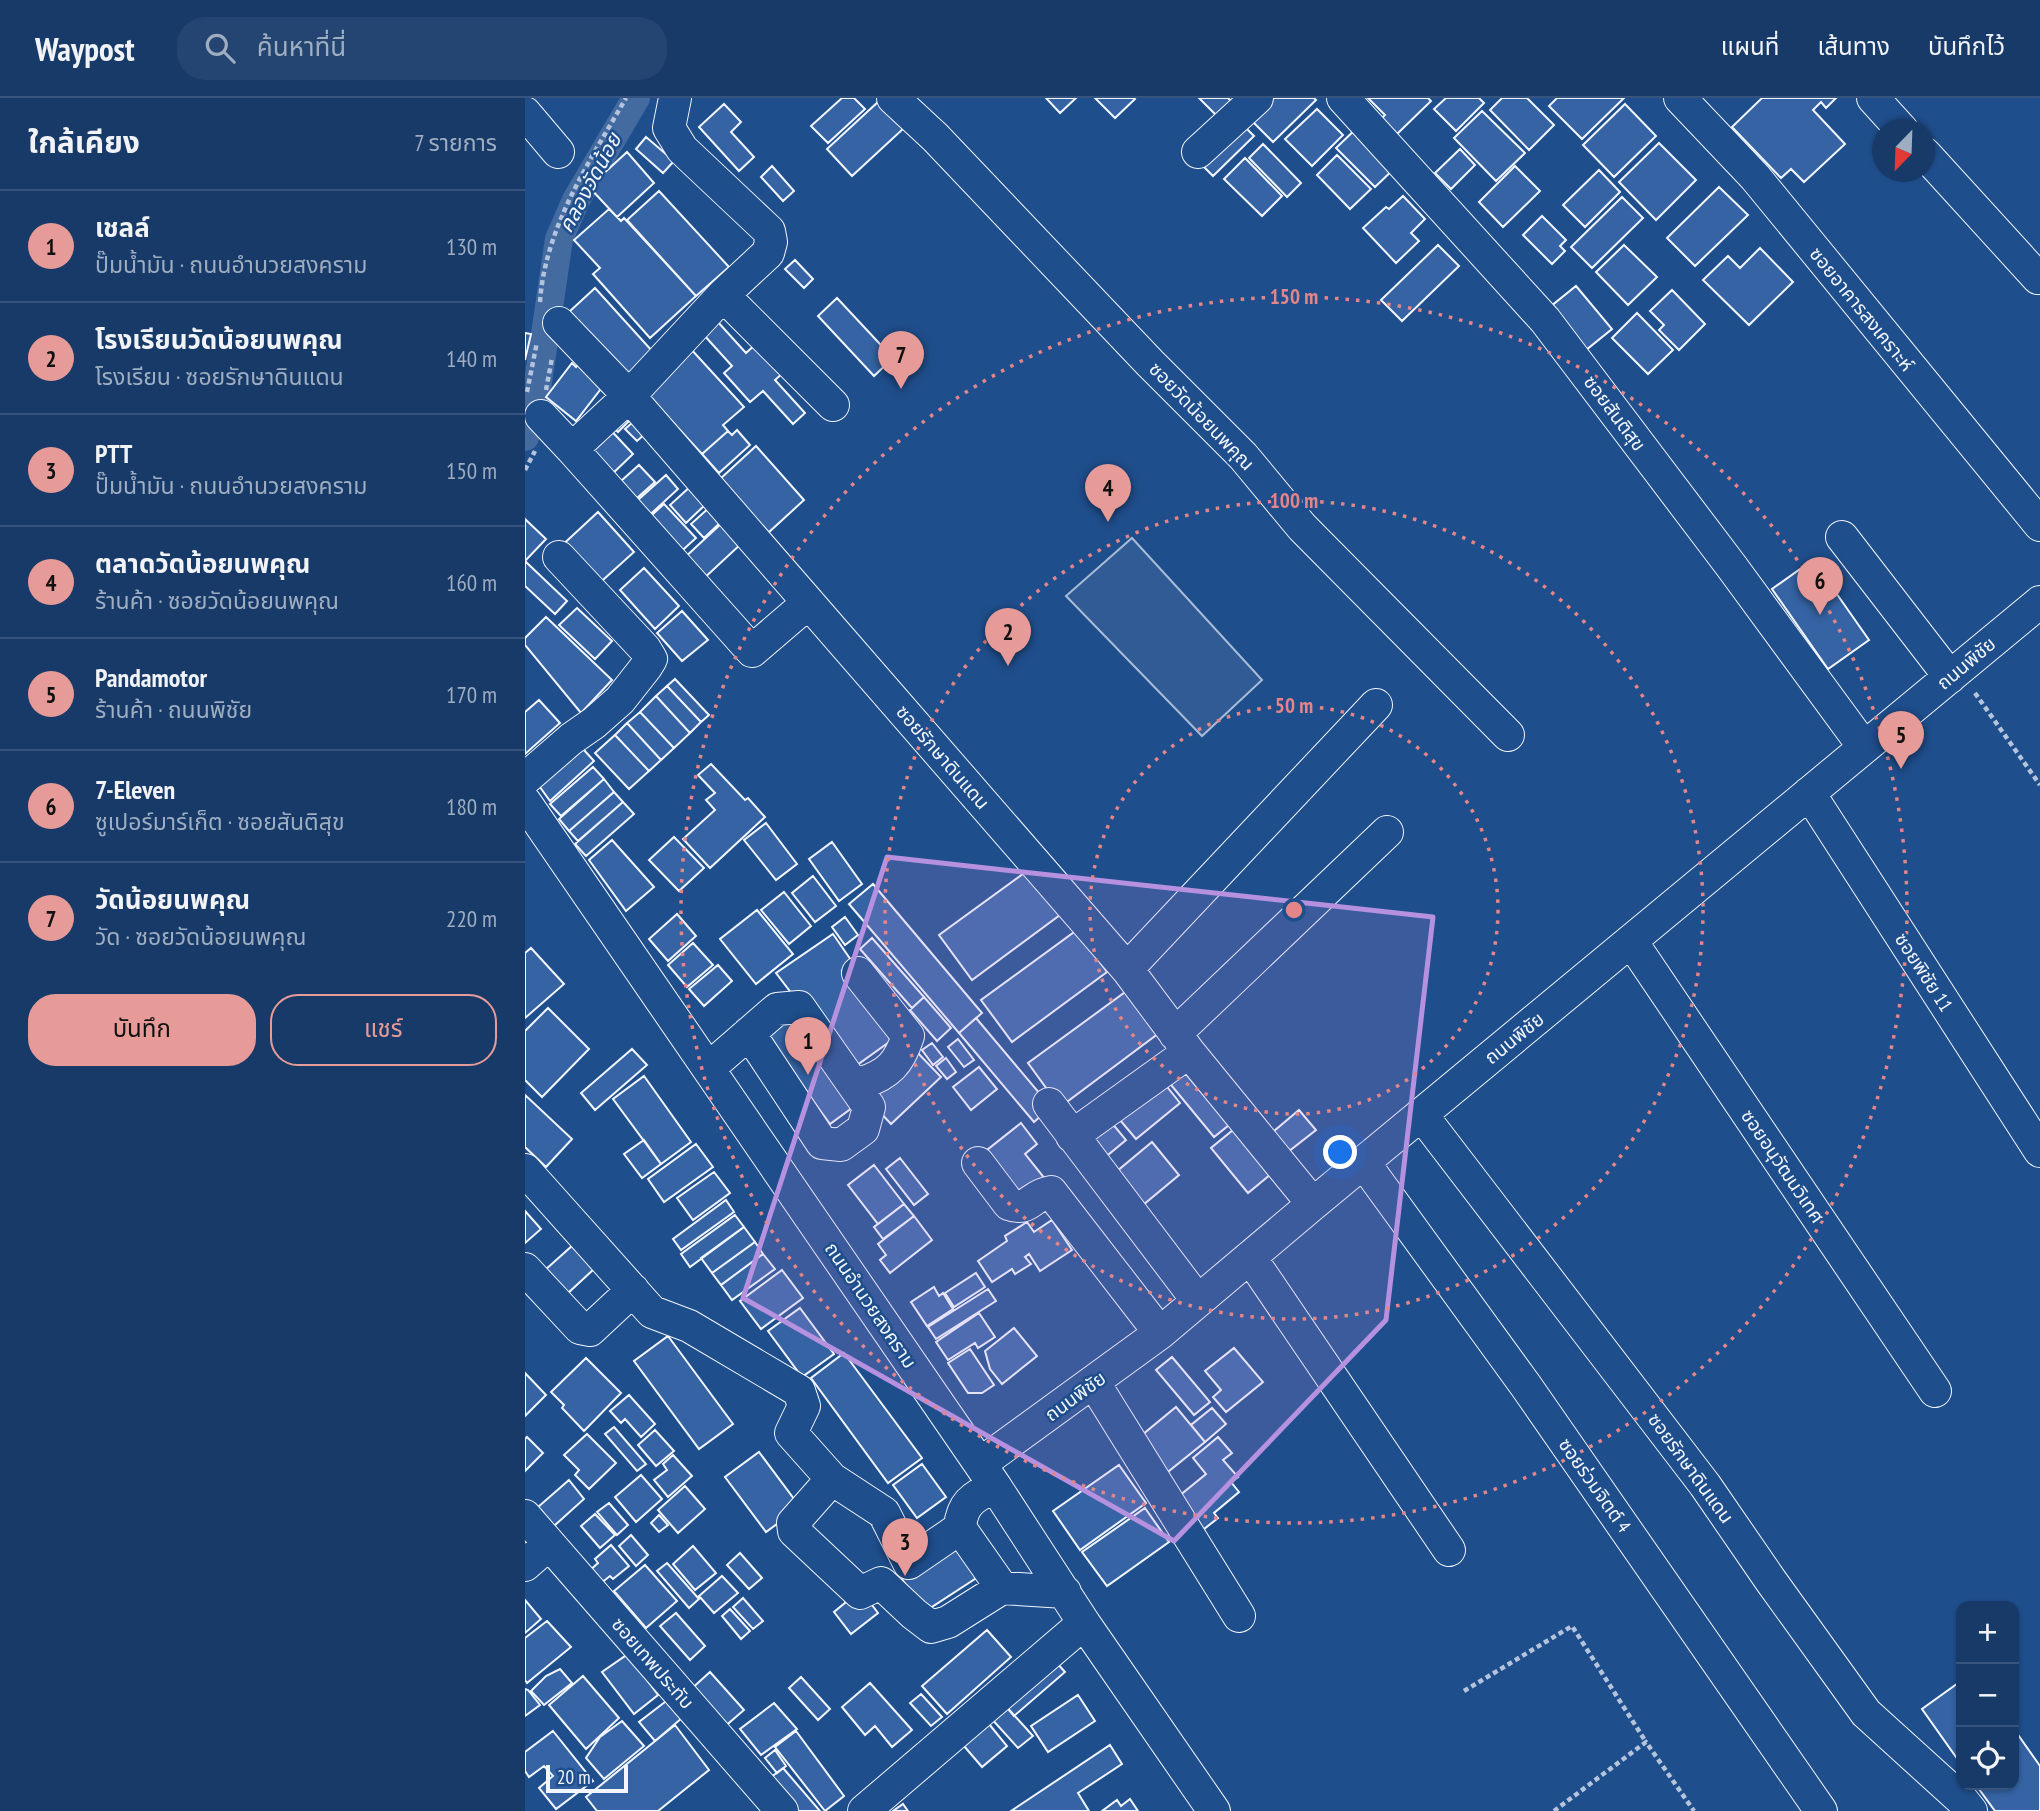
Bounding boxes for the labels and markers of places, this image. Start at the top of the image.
pin: 7 [878,331,924,389]
pin: 4 [1085,464,1131,522]
pin: 6 [1797,557,1843,615]
pin: 2 [985,608,1031,666]
pin: 5 [1878,711,1924,769]
centre of rings [1282,898,1306,922]
pin: 1 [785,1017,831,1075]
pin: 3 [882,1518,928,1576]

